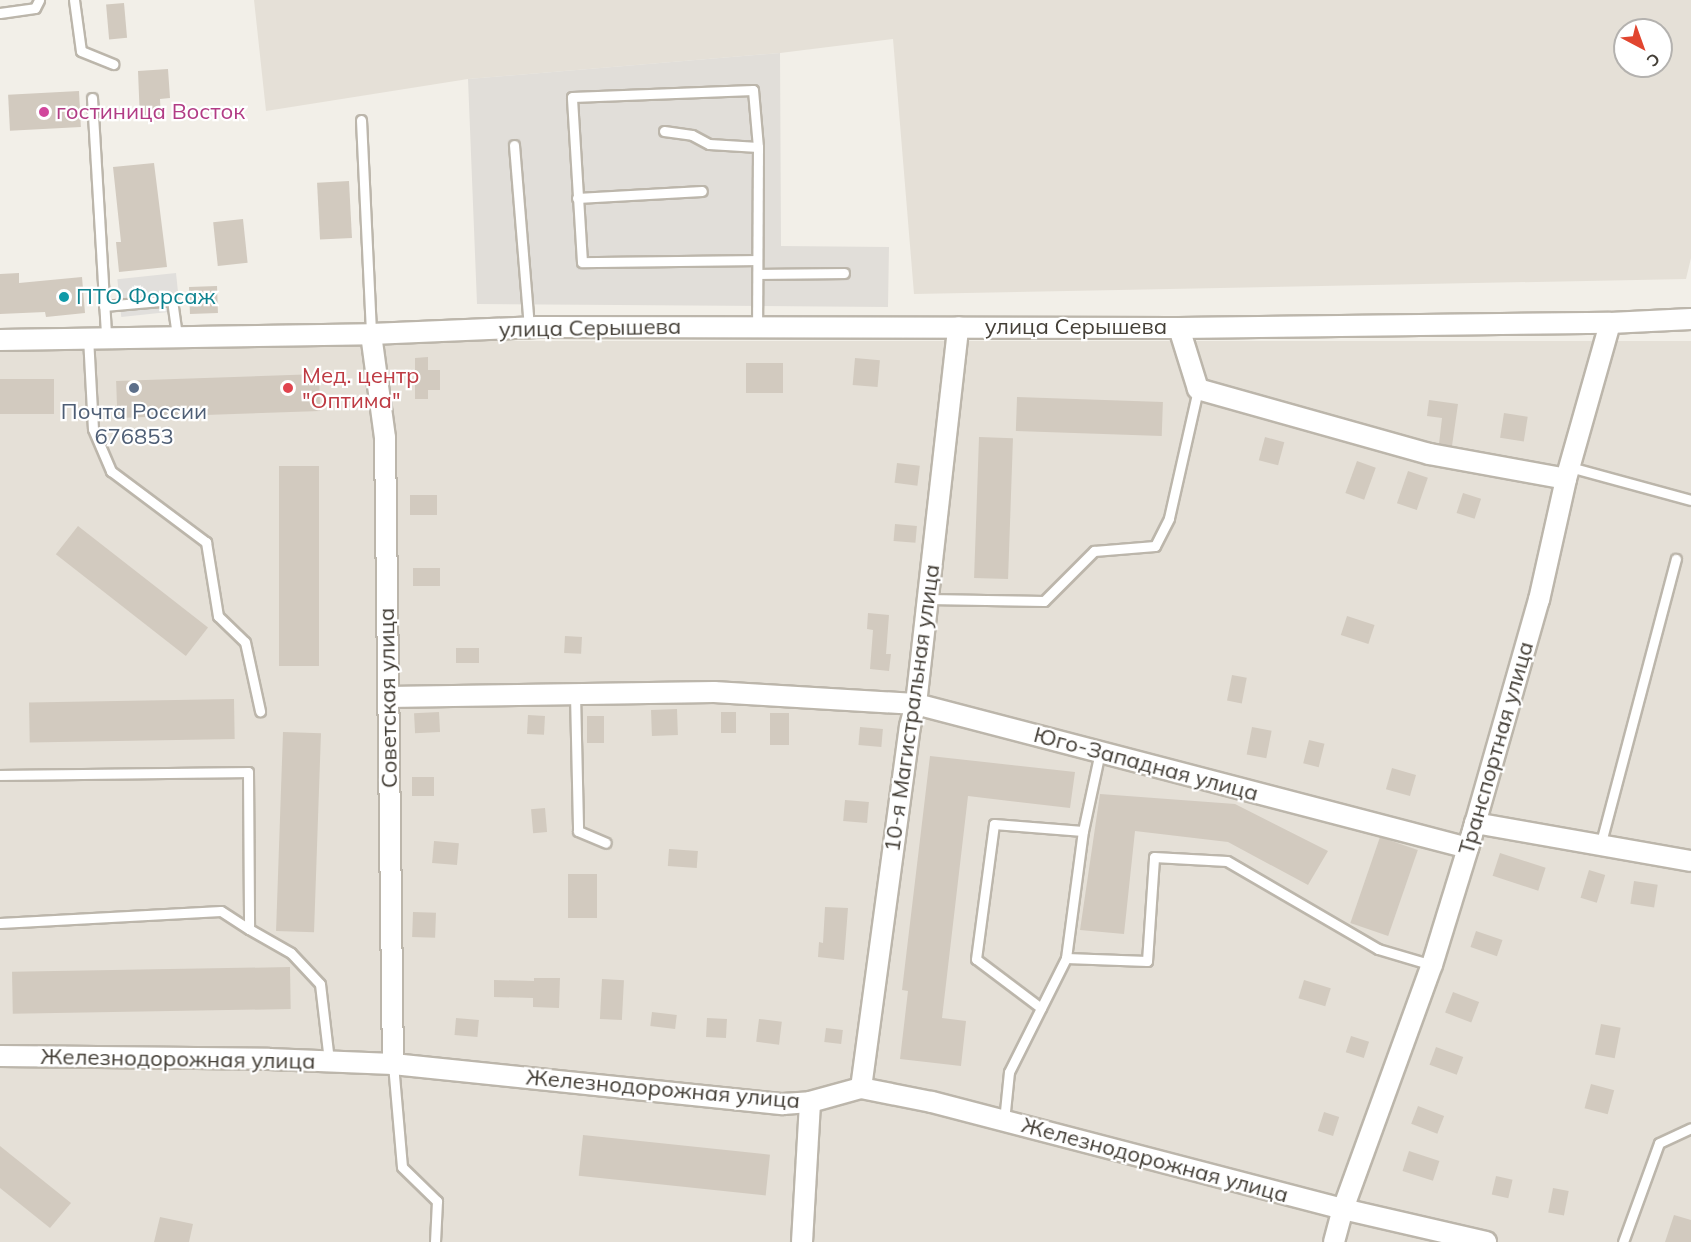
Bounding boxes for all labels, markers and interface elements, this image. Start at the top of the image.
north arrow [1613,18,1673,78]
text: С [1643,49,1664,71]
place label: гостиница Восток [56,99,245,125]
marker: гостиница Восток [37,105,51,119]
place label: ПТО Форсаж [76,284,216,310]
marker: ПТО Форсаж [57,290,71,304]
street label: улица Серышева [499,313,681,343]
street label: улица Серышева [985,314,1167,340]
place label: Мед. центр "Оптима" [302,362,419,414]
marker: Мед. центр "Оптима" [279,379,297,397]
marker: Почта России 676853 [127,381,141,395]
place label: Почта России 676853 [61,398,207,450]
street label: 10-я Магистральная улица [879,562,945,854]
street label: Советская улица [373,608,403,788]
street label: Транспортная улица [1453,638,1539,858]
street label: Юго-Западная улица [1031,721,1261,807]
street label: Железнодорожная улица [40,1043,316,1075]
street label: Железнодорожная улица [525,1064,801,1114]
street label: Железнодорожная улица [1019,1112,1291,1208]

